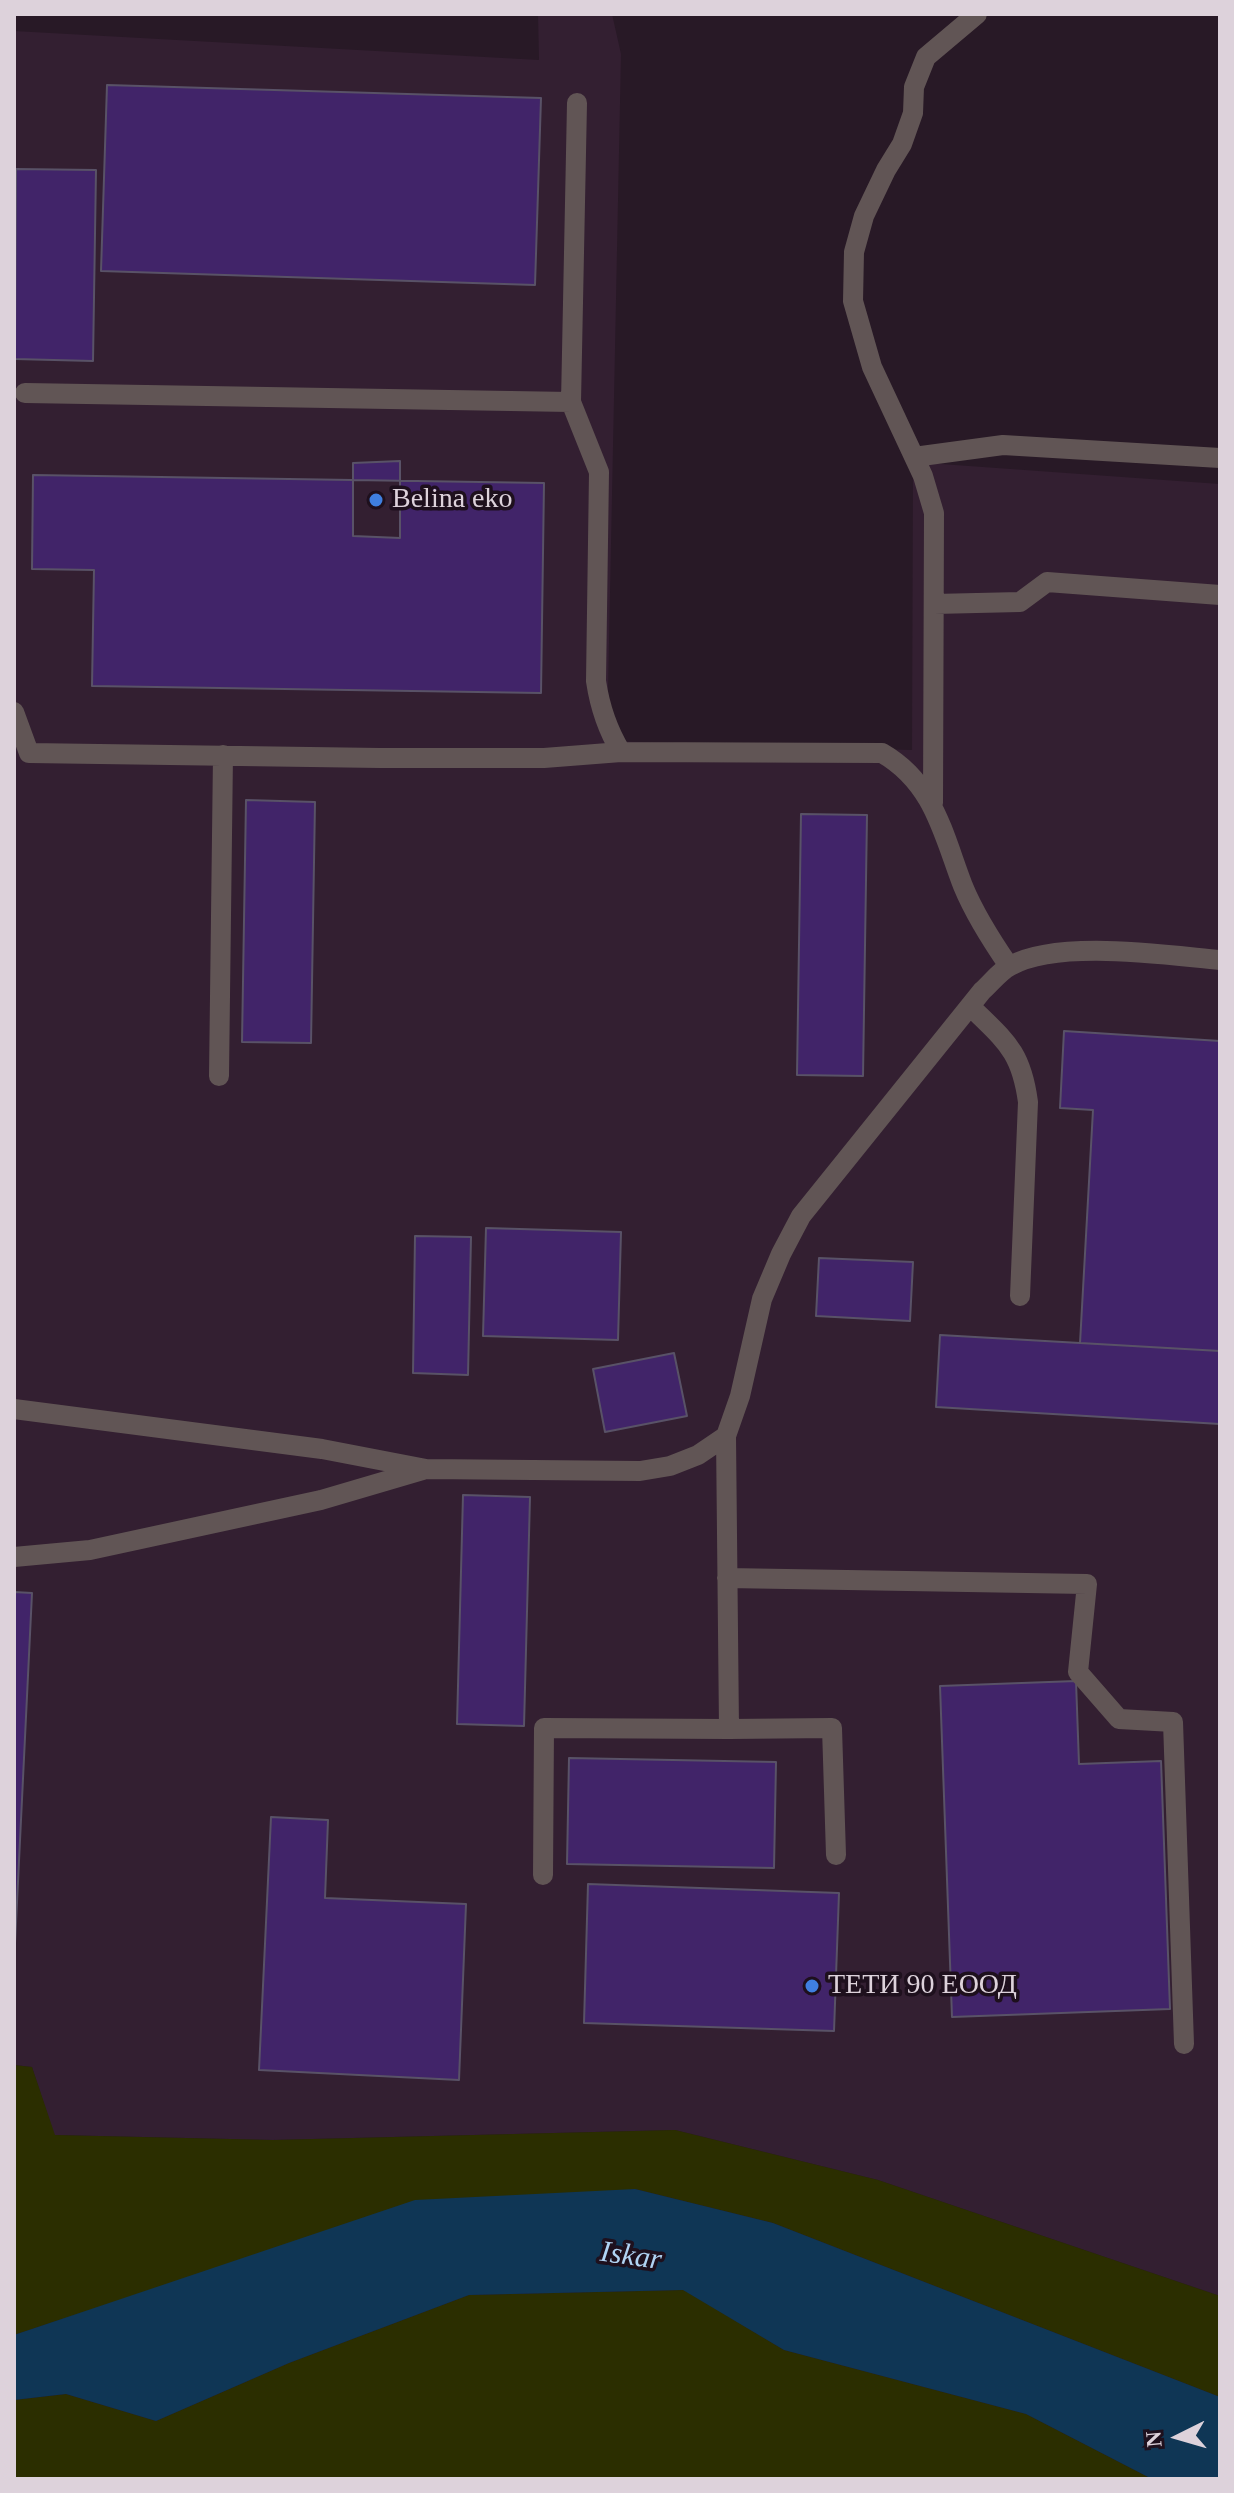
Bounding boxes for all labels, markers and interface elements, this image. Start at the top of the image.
place label: Belina eko [392,483,513,517]
marker: Belina eko [367,491,385,509]
place label: ТЕТИ 90 ЕООД [828,1969,1017,2003]
marker: ТЕТИ 90 ЕООД [803,1977,821,1995]
water label: Iskar [598,2235,664,2279]
north arrow [1138,2397,1218,2477]
text: N [1140,2430,1167,2448]

